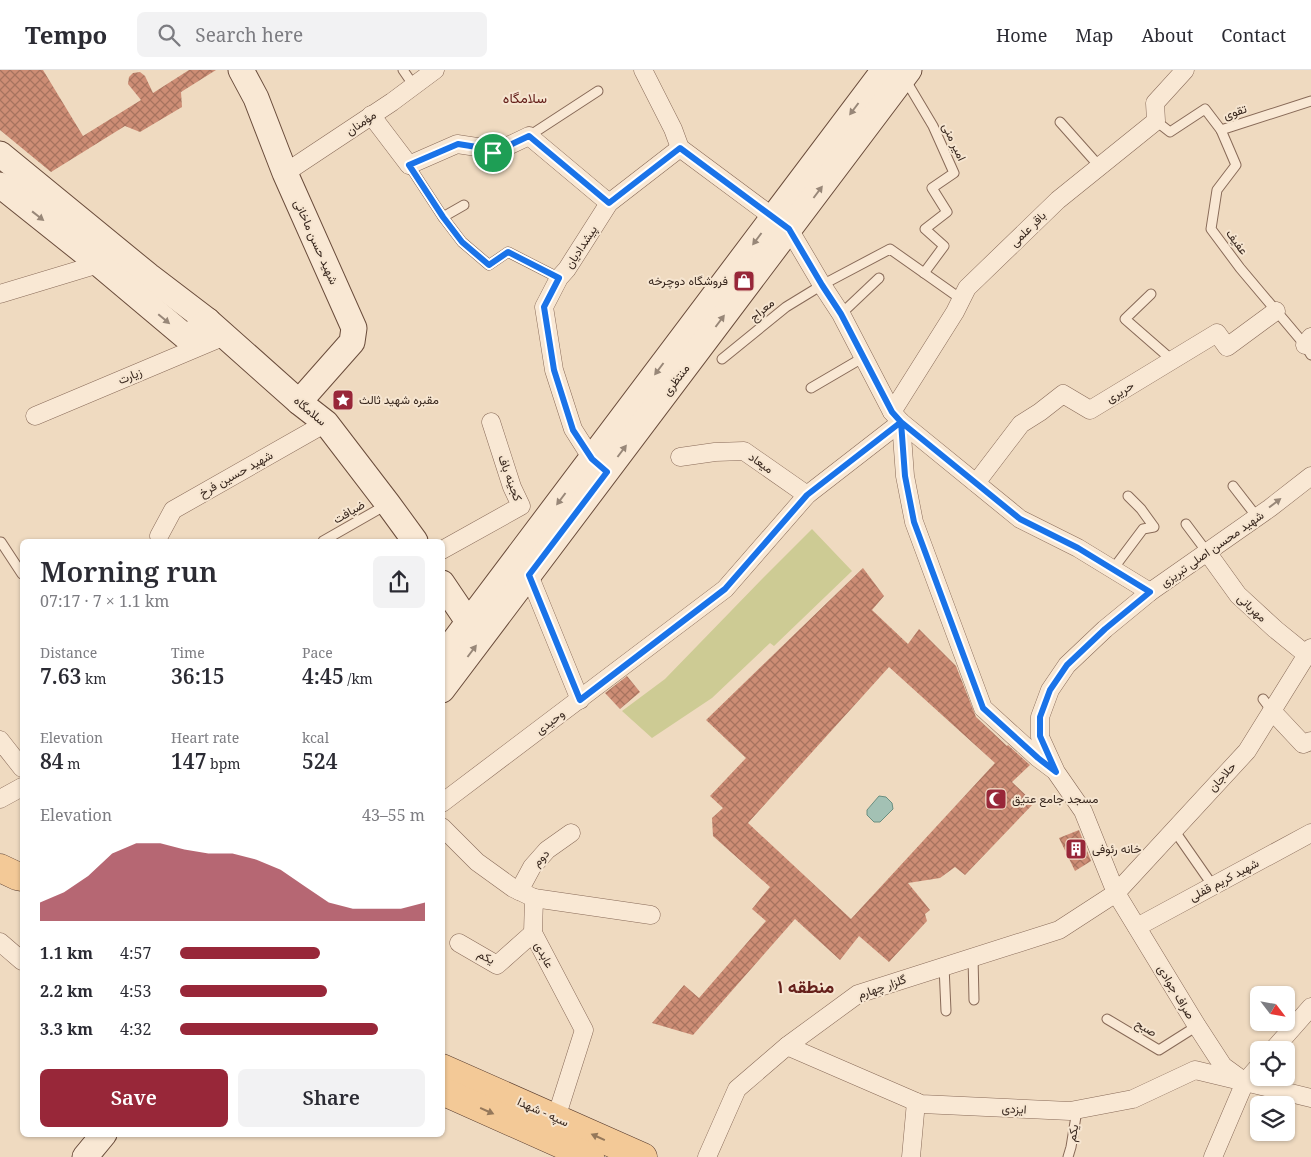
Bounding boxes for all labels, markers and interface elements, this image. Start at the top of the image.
search box [137,12,487,57]
text: Tempo [25,18,107,51]
icon: search [155,21,183,49]
text: Search here [195,22,303,48]
text: Home [996,23,1047,47]
text: Map [1075,23,1113,47]
text: About [1141,23,1193,47]
text: Contact [1221,23,1286,47]
district label: سلامگاه [503,88,547,107]
street label: تقوی [1221,100,1249,123]
one-way arrow [849,102,860,115]
street label: مؤمنان [342,106,379,139]
street label: امیر منی [938,120,971,163]
pin [472,132,514,174]
icon: arrive [479,139,507,167]
one-way arrow [812,186,823,199]
street label: شهید حسن ماخانی [290,197,343,287]
street label: باقر علمی [1006,207,1050,250]
one-way arrow [31,210,44,221]
street label: پیشدادیان [560,222,601,272]
street label: عفیف [1222,225,1252,258]
one-way arrow [752,232,762,246]
shop icon: فروشگاه دوچرخه [732,269,756,293]
place label: فروشگاه دوچرخه [648,272,728,289]
street label: معراج [746,294,778,326]
one-way arrow [157,313,170,324]
one-way arrow [715,314,725,328]
street label: منتظری [658,360,693,399]
one-way arrow [654,362,664,376]
street label: زیارت [115,363,144,388]
street label: حریری [1103,377,1137,407]
place icon: مقبره شهید ثالث [331,388,355,412]
place label: مقبره شهید ثالث [359,391,439,408]
street label: سلامگاه [290,392,330,429]
one-way arrow [617,444,627,458]
street label: شهید حسین فرخ [196,446,276,502]
street label: میعاد [746,448,777,477]
street label: کجینه باف [494,452,527,503]
one-way arrow [556,492,567,505]
street label: ضیافت [330,496,368,527]
one-way arrow [1269,498,1282,509]
street label: شهید محسن اصلی تبریزی [1156,506,1267,591]
text: Morning run [40,552,217,590]
button: share [373,556,425,608]
text: 07:17 · 7 × 1.1 km [40,590,169,612]
street label: مهربانی [1234,590,1271,626]
text: Distance [40,643,97,662]
text: Time [171,643,205,662]
text: Pace [302,643,333,662]
one-way arrow [467,644,477,658]
text: 7.63 [40,662,81,690]
text: 36:15 [171,662,225,690]
text: 4:45 [302,662,344,690]
text: km [81,669,106,688]
text: /km [344,669,373,688]
street label: وحیدی [532,705,568,738]
text: Elevation [40,728,103,747]
text: Heart rate [171,728,239,747]
text: kcal [302,728,329,747]
text: 84 [40,747,64,775]
text: 147 [171,747,206,775]
text: 524 [302,747,337,775]
text: m [64,754,81,773]
text: bpm [206,754,241,773]
street label: حلاجان [1204,758,1240,795]
mosque icon: مسجد جامع عتیق [984,787,1008,811]
place label: مسجد جامع عتیق [1012,790,1098,808]
text: Elevation [40,804,112,826]
text: 43–55 m [362,804,425,826]
building icon: خانه رئوفی [1064,837,1088,861]
place label: خانه رئوفی [1092,840,1142,857]
street label: دوم [528,845,553,870]
street label: شهید کریم قفلی [1186,854,1262,905]
street label: عابدی [531,939,558,971]
text: 1.1 km [40,942,93,964]
text: 4:57 [120,942,151,964]
street label: یکم [475,945,498,968]
street label: صراف جوادی [1154,961,1199,1022]
street label: گلزار چهارم [855,970,908,1003]
district label: منطقه ۱ [778,974,835,998]
text: 2.2 km [40,980,93,1002]
text: 4:53 [120,980,151,1002]
north arrow [1250,986,1295,1031]
map controls [1250,986,1295,1141]
street label: صبح [1132,1015,1160,1041]
text: 3.3 km [40,1018,93,1040]
text: 4:32 [120,1018,151,1040]
button: locate [1250,1041,1295,1086]
button: Save [40,1069,228,1127]
button: Share [238,1069,425,1127]
street label: سپه - شهدا [515,1093,572,1130]
button: layers [1250,1096,1295,1141]
street label: ایزدی [1001,1099,1027,1118]
one-way arrow [480,1107,494,1115]
street label: یکم [1063,1123,1082,1143]
one-way arrow [591,1133,605,1141]

